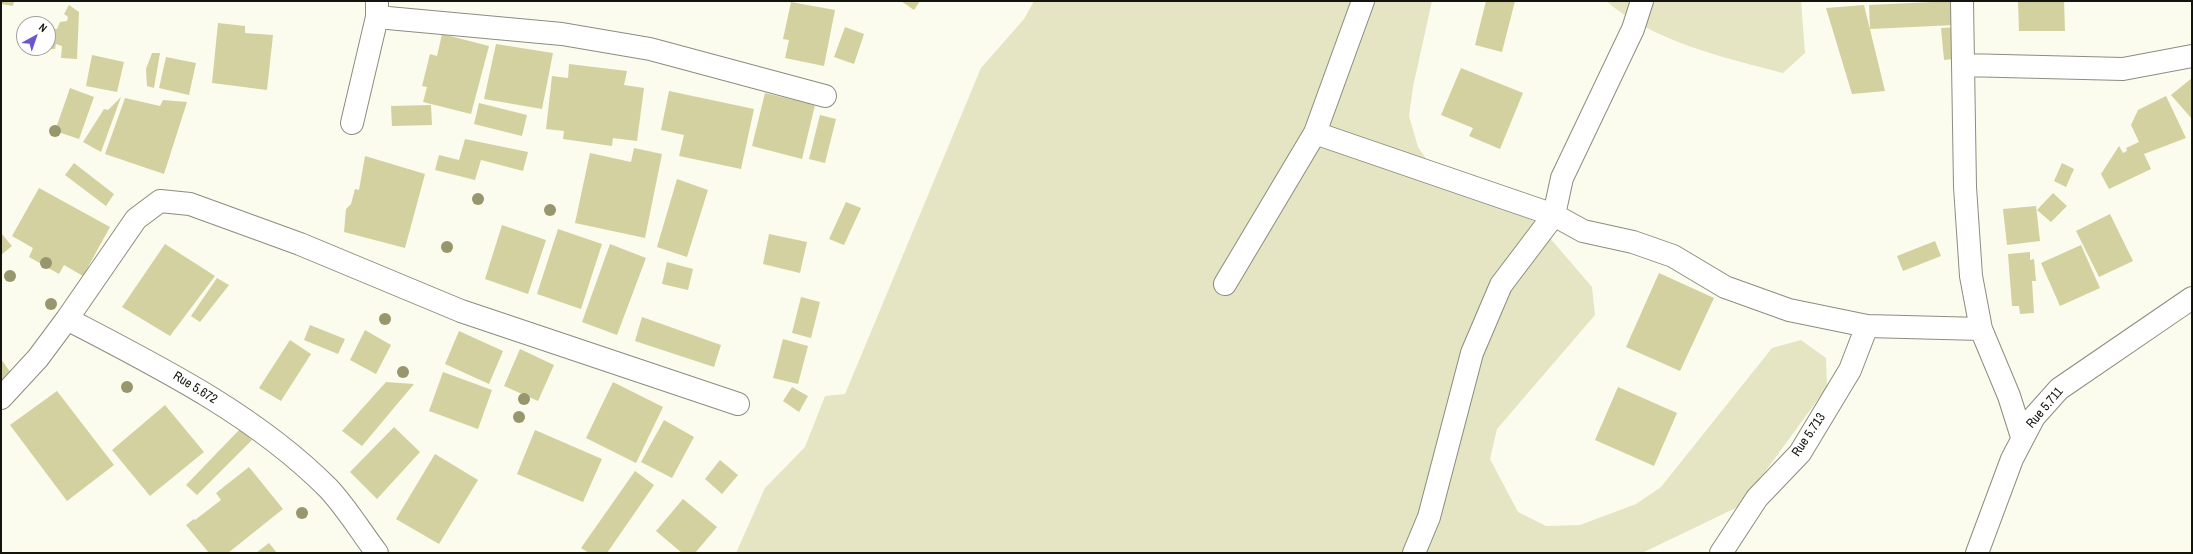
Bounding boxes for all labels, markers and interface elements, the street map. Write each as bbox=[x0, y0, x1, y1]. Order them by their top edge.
north arrow bbox=[16, 16, 56, 56]
text: N bbox=[36, 20, 50, 35]
street label: Rue 5.672 bbox=[170, 368, 220, 408]
street label: Rue 5.711 bbox=[2023, 384, 2067, 432]
street label: Rue 5.713 bbox=[1789, 410, 1829, 460]

